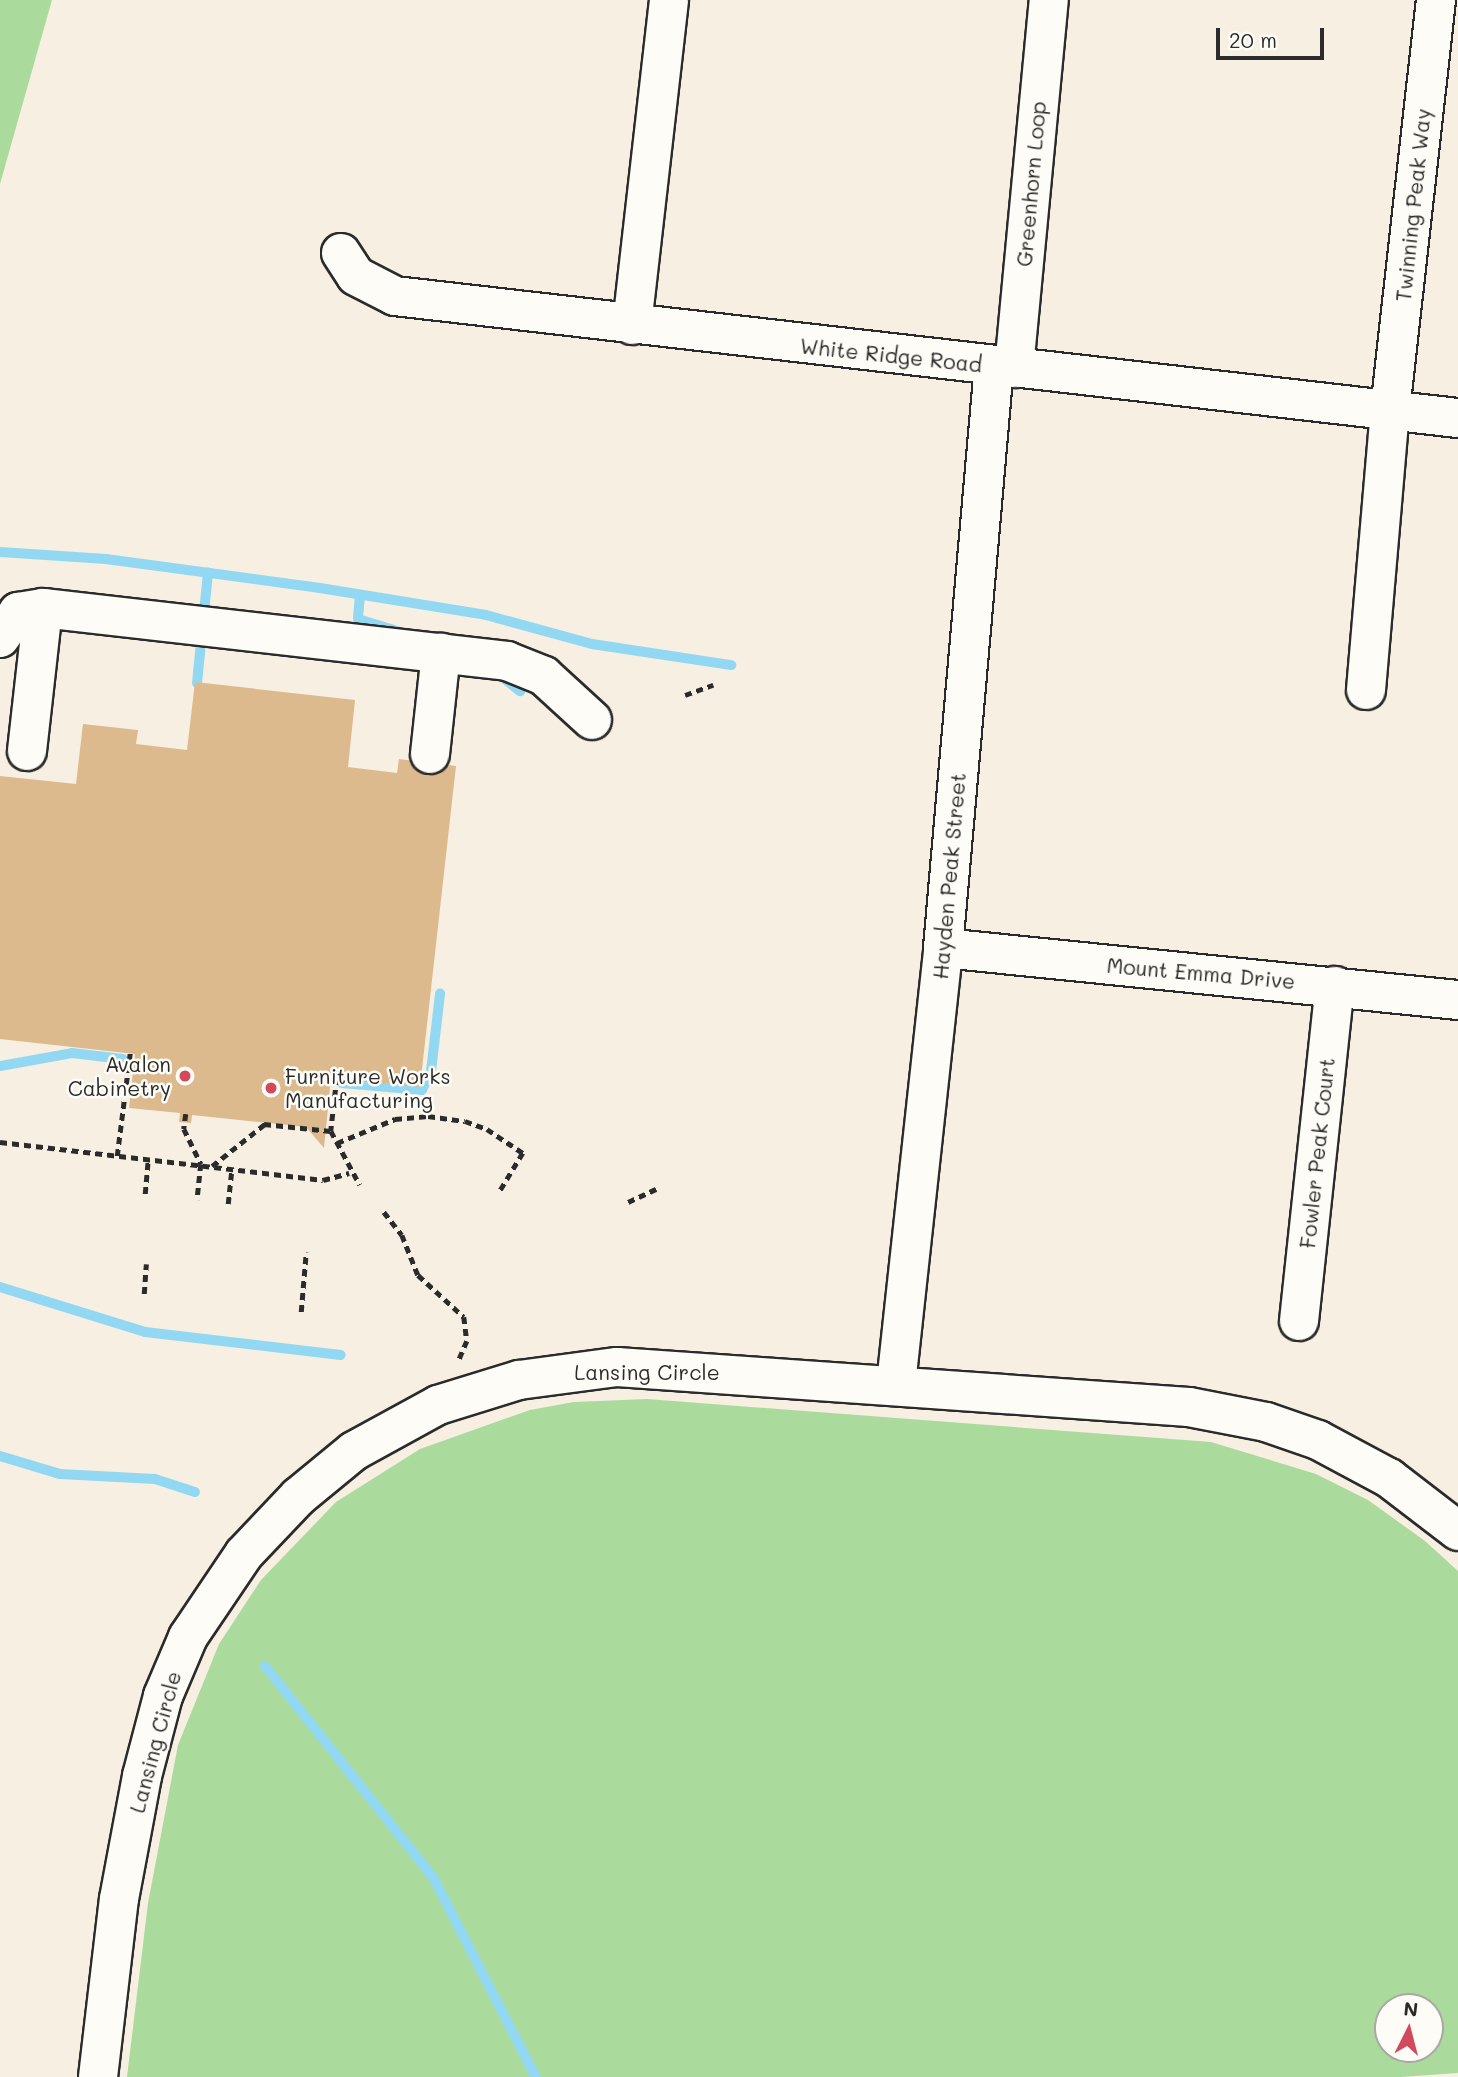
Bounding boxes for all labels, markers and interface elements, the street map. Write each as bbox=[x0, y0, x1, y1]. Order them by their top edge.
scale bar bbox=[1220, 14, 1328, 58]
text: 20 m bbox=[1229, 26, 1277, 53]
street label: Greenhorn Loop bbox=[1011, 100, 1051, 268]
street label: Twinning Peak Way bbox=[1390, 107, 1436, 303]
street label: White Ridge Road bbox=[799, 333, 983, 377]
street label: Hayden Peak Street bbox=[927, 772, 971, 980]
street label: Mount Emma Drive bbox=[1106, 952, 1296, 994]
place label: Avalon Cabinetry bbox=[68, 1051, 171, 1101]
street label: Fowler Peak Court bbox=[1294, 1056, 1340, 1250]
place label: Furniture Works Manufacturing bbox=[285, 1063, 451, 1113]
marker: Avalon Cabinetry bbox=[177, 1068, 193, 1084]
marker: Furniture Works Manufacturing bbox=[263, 1080, 279, 1096]
street label: Lansing Circle bbox=[574, 1359, 720, 1385]
street label: Lansing Circle bbox=[124, 1668, 186, 1816]
north arrow bbox=[1374, 1993, 1444, 2063]
text: N bbox=[1403, 1995, 1420, 2022]

